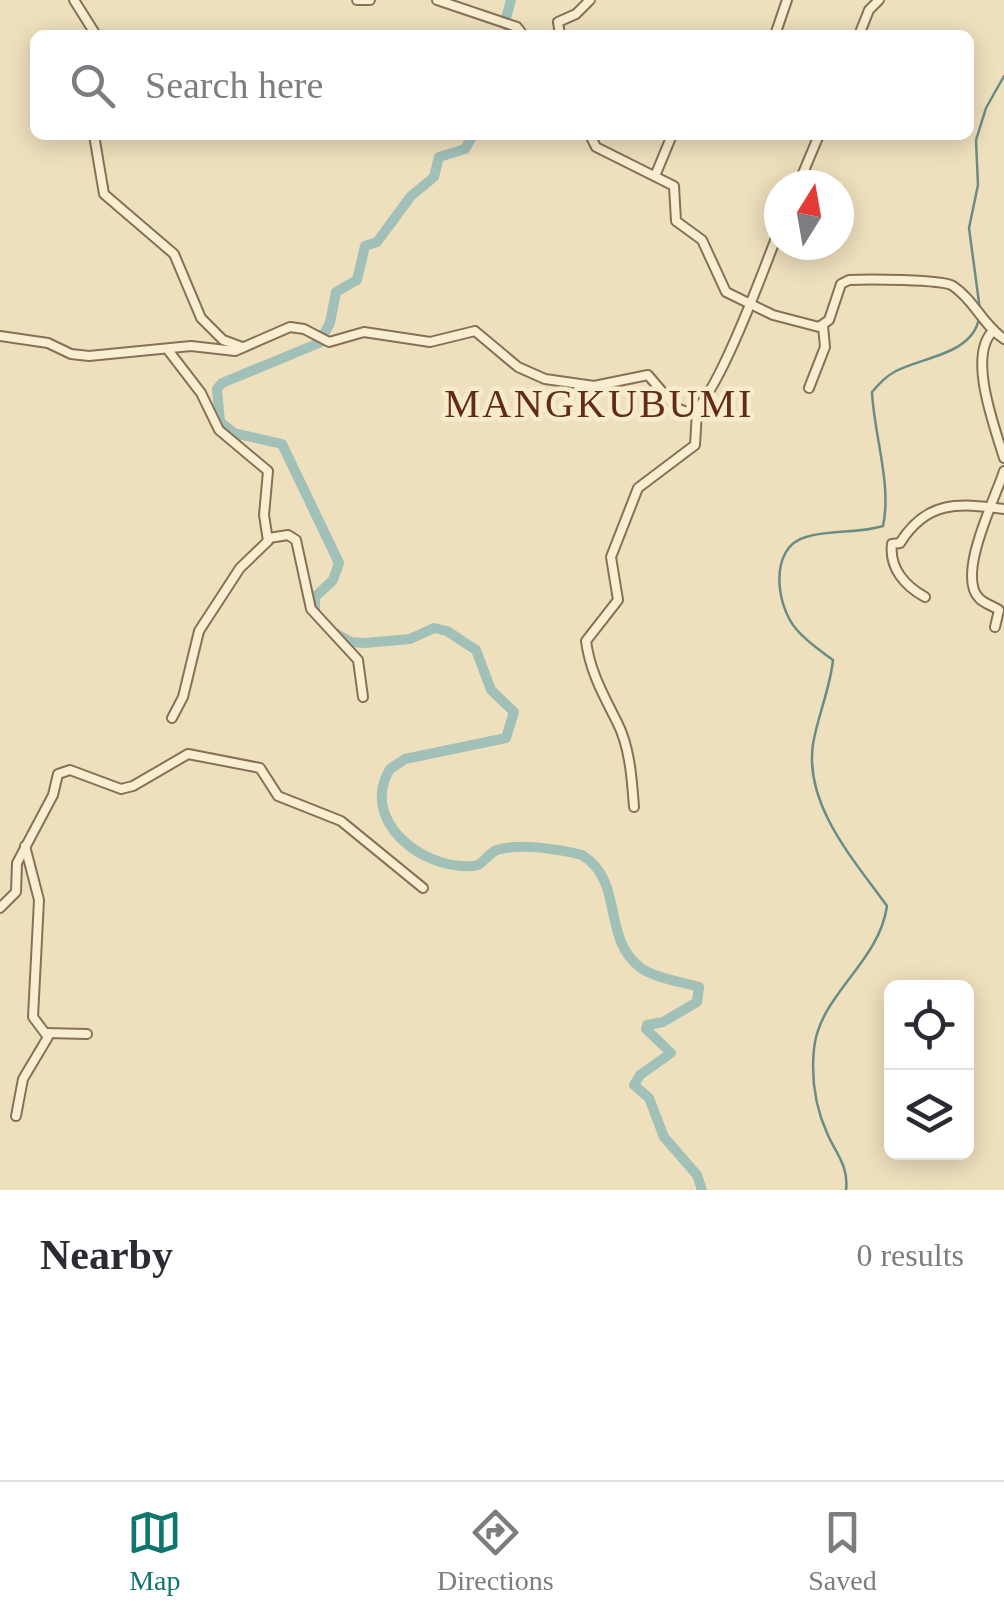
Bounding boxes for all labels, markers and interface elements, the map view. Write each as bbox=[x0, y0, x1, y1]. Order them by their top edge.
search box bbox=[30, 30, 974, 140]
icon: search bbox=[65, 58, 120, 113]
text: Search here bbox=[145, 64, 323, 106]
north arrow bbox=[764, 170, 854, 260]
district label: MANGKUBUMI bbox=[444, 381, 754, 426]
map controls bbox=[884, 980, 974, 1160]
button: locate bbox=[884, 980, 974, 1070]
button: layers bbox=[884, 1070, 974, 1160]
text: Nearby bbox=[40, 1232, 173, 1278]
text: 0 results bbox=[856, 1237, 964, 1273]
tab: Map bbox=[127, 1505, 182, 1597]
tab: Directions bbox=[437, 1505, 554, 1597]
tab: Saved bbox=[808, 1505, 877, 1597]

